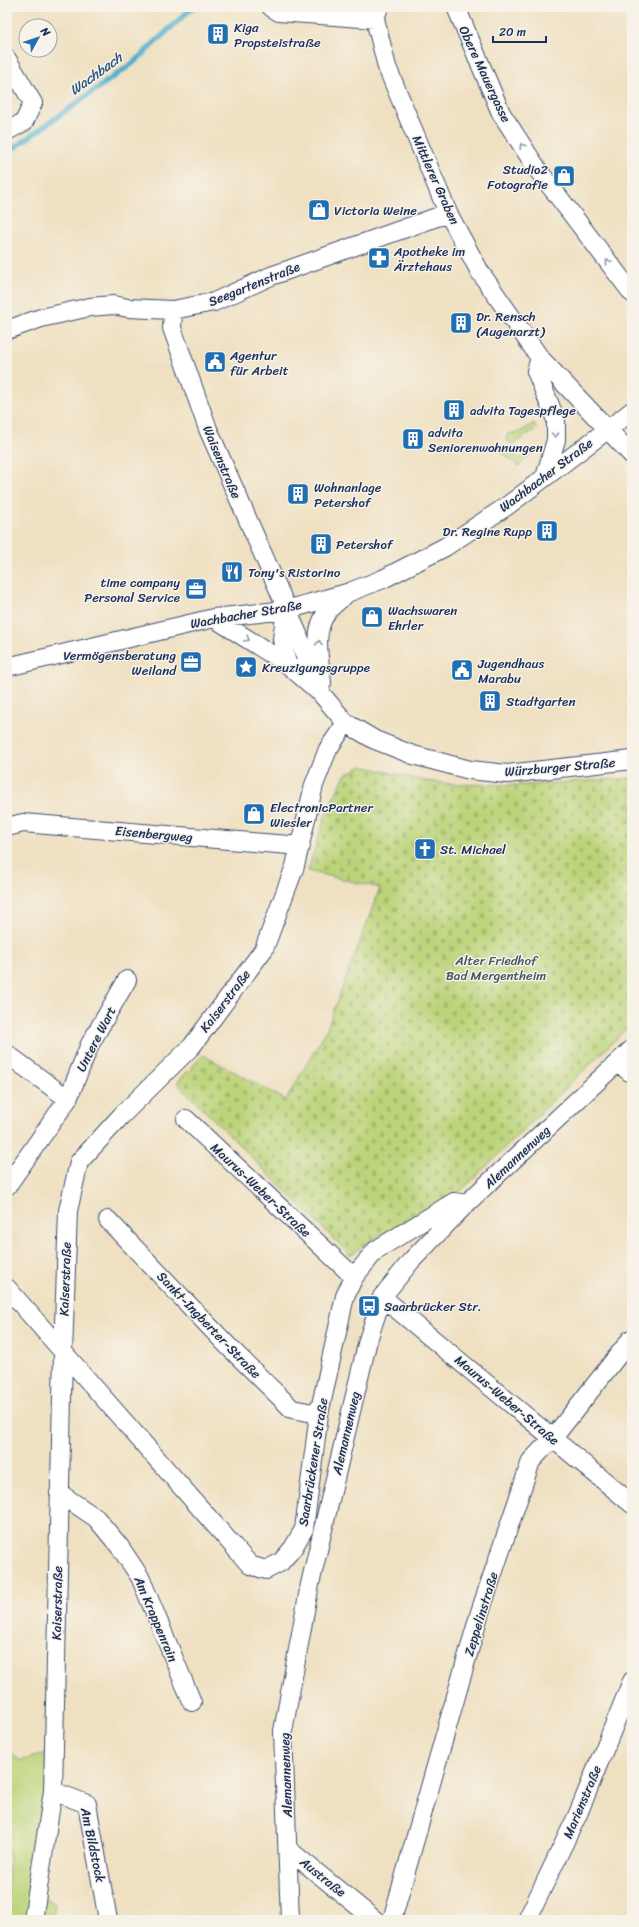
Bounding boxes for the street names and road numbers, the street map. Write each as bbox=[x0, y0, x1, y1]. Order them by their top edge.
street label: Obere Mauergasse bbox=[452, 22, 518, 127]
street label: Mittlerer Graben bbox=[406, 131, 466, 229]
street label: Seegartenstraße bbox=[205, 255, 303, 313]
street label: Waisenstraße bbox=[196, 422, 248, 503]
street label: Wachbacher Straße bbox=[494, 432, 598, 518]
street label: Wachbacher Straße bbox=[188, 593, 304, 635]
street label: Würzburger Straße bbox=[504, 751, 617, 783]
street label: Eisenbergweg bbox=[114, 819, 194, 849]
street label: Kaiserstraße bbox=[194, 964, 257, 1038]
street label: Untere Wart bbox=[70, 1002, 122, 1076]
street label: Alemannenweg bbox=[477, 1119, 556, 1195]
street label: Maurus-Weber-Straße bbox=[205, 1137, 317, 1243]
street label: Kaiserstraße bbox=[52, 1241, 78, 1316]
street label: Sankt-Ingberter-Straße bbox=[151, 1266, 267, 1385]
street label: Maurus-Weber-Straße bbox=[449, 1349, 565, 1451]
street label: Alemannenweg bbox=[325, 1389, 367, 1478]
street label: Saarbrückener Straße bbox=[291, 1396, 335, 1528]
street label: Kaiserstraße bbox=[45, 1565, 69, 1640]
street label: Zeppelinstraße bbox=[457, 1569, 505, 1659]
street label: Am Krappenrain bbox=[127, 1571, 184, 1666]
street label: Alemannenweg bbox=[273, 1732, 299, 1819]
street label: Marienstraße bbox=[556, 1761, 608, 1842]
street label: Am Bildstock bbox=[74, 1805, 112, 1885]
street label: Austraße bbox=[294, 1850, 351, 1903]

